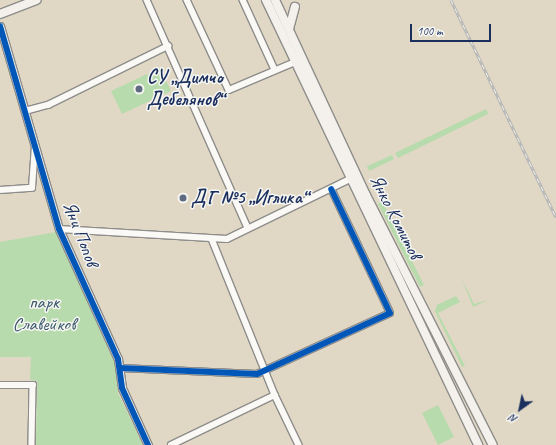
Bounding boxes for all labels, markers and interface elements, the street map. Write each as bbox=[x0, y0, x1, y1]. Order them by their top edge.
scale bar bbox=[412, 16, 493, 42]
text: 100 m bbox=[417, 23, 443, 39]
place label: СУ „Димчо Дебелянов“ bbox=[147, 67, 223, 111]
marker: СУ „Димчо Дебелянов“ bbox=[134, 84, 144, 94]
street label: Янко Комитов bbox=[363, 170, 427, 264]
place label: ДГ №5 „Иглика“ bbox=[191, 187, 307, 209]
marker: ДГ №5 „Иглика“ bbox=[178, 193, 188, 203]
street label: Яни Попов bbox=[57, 199, 103, 269]
park label: парк Славейков bbox=[13, 292, 75, 336]
north arrow bbox=[500, 389, 540, 429]
text: N bbox=[507, 411, 520, 427]

